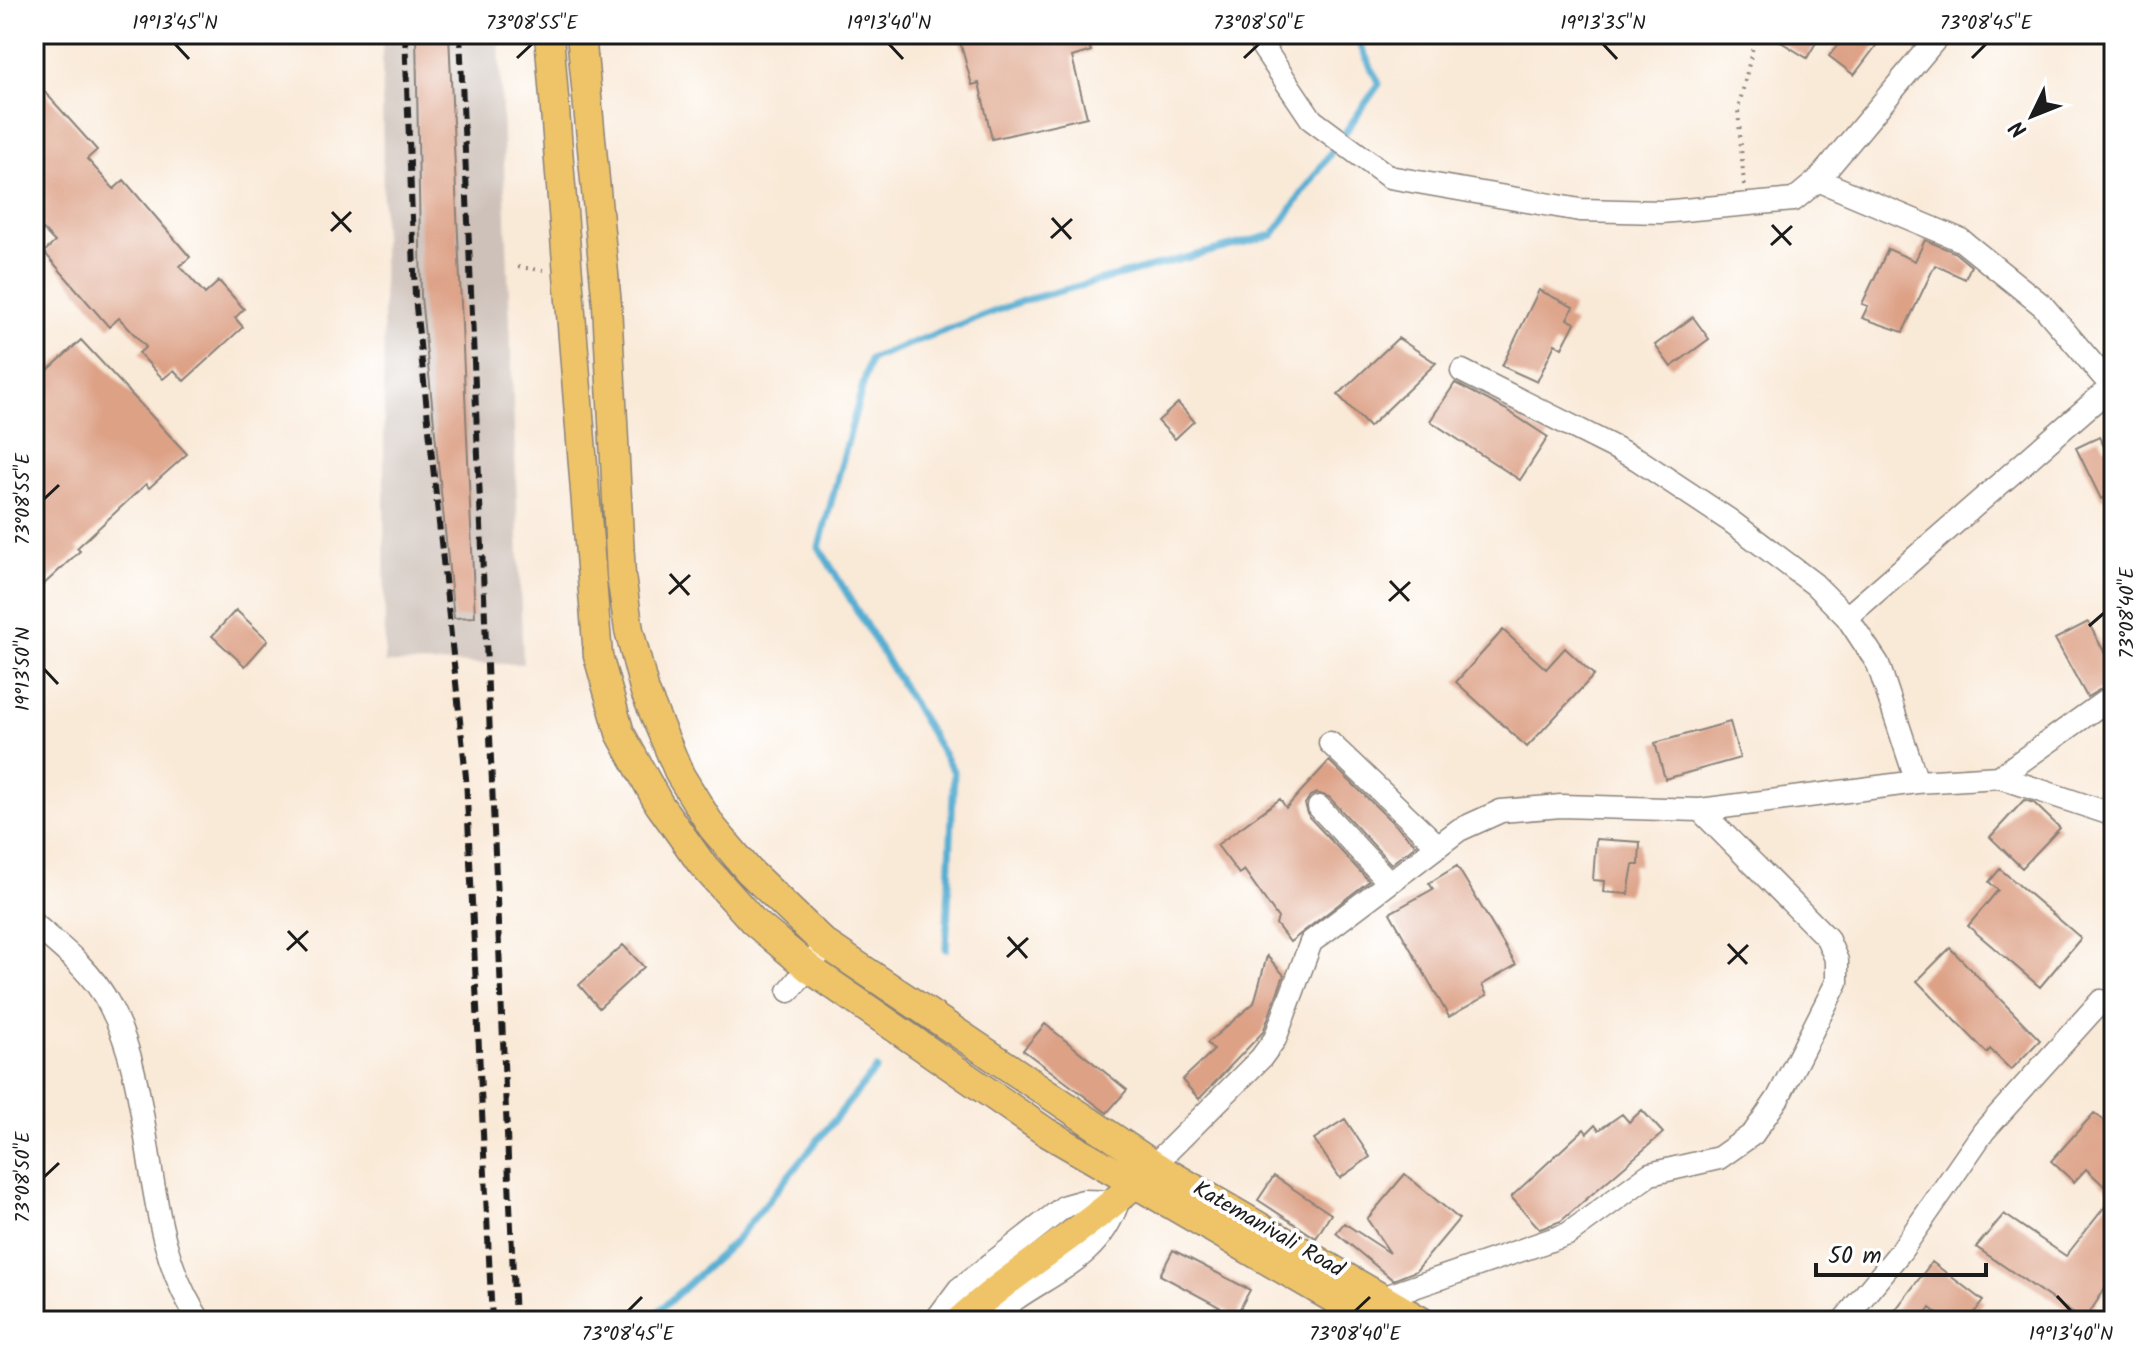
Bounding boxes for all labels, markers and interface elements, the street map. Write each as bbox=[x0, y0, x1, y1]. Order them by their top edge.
text: 19°13'45"N bbox=[132, 8, 218, 40]
text: 73°08'55"E bbox=[486, 8, 579, 40]
text: 19°13'40"N bbox=[847, 8, 931, 40]
text: 73°08'50"E bbox=[1213, 8, 1306, 40]
text: 19°13'35"N bbox=[1560, 8, 1646, 40]
text: 73°08'45"E bbox=[1940, 8, 2034, 40]
north arrow bbox=[1992, 76, 2072, 156]
text: N bbox=[2002, 111, 2037, 145]
text: 73°08'55"E bbox=[8, 452, 40, 545]
text: 73°08'40"E bbox=[2112, 566, 2144, 659]
text: 19°13'50"N bbox=[8, 627, 40, 711]
text: 73°08'50"E bbox=[8, 1130, 40, 1223]
street label: Katemanivali Road bbox=[1186, 1172, 1351, 1288]
scale bar bbox=[1816, 1227, 1986, 1277]
text: 50 m bbox=[1828, 1237, 1882, 1276]
text: 73°08'45"E bbox=[582, 1319, 676, 1351]
text: 73°08'40"E bbox=[1309, 1319, 1402, 1351]
text: 19°13'40"N bbox=[2029, 1319, 2113, 1351]

